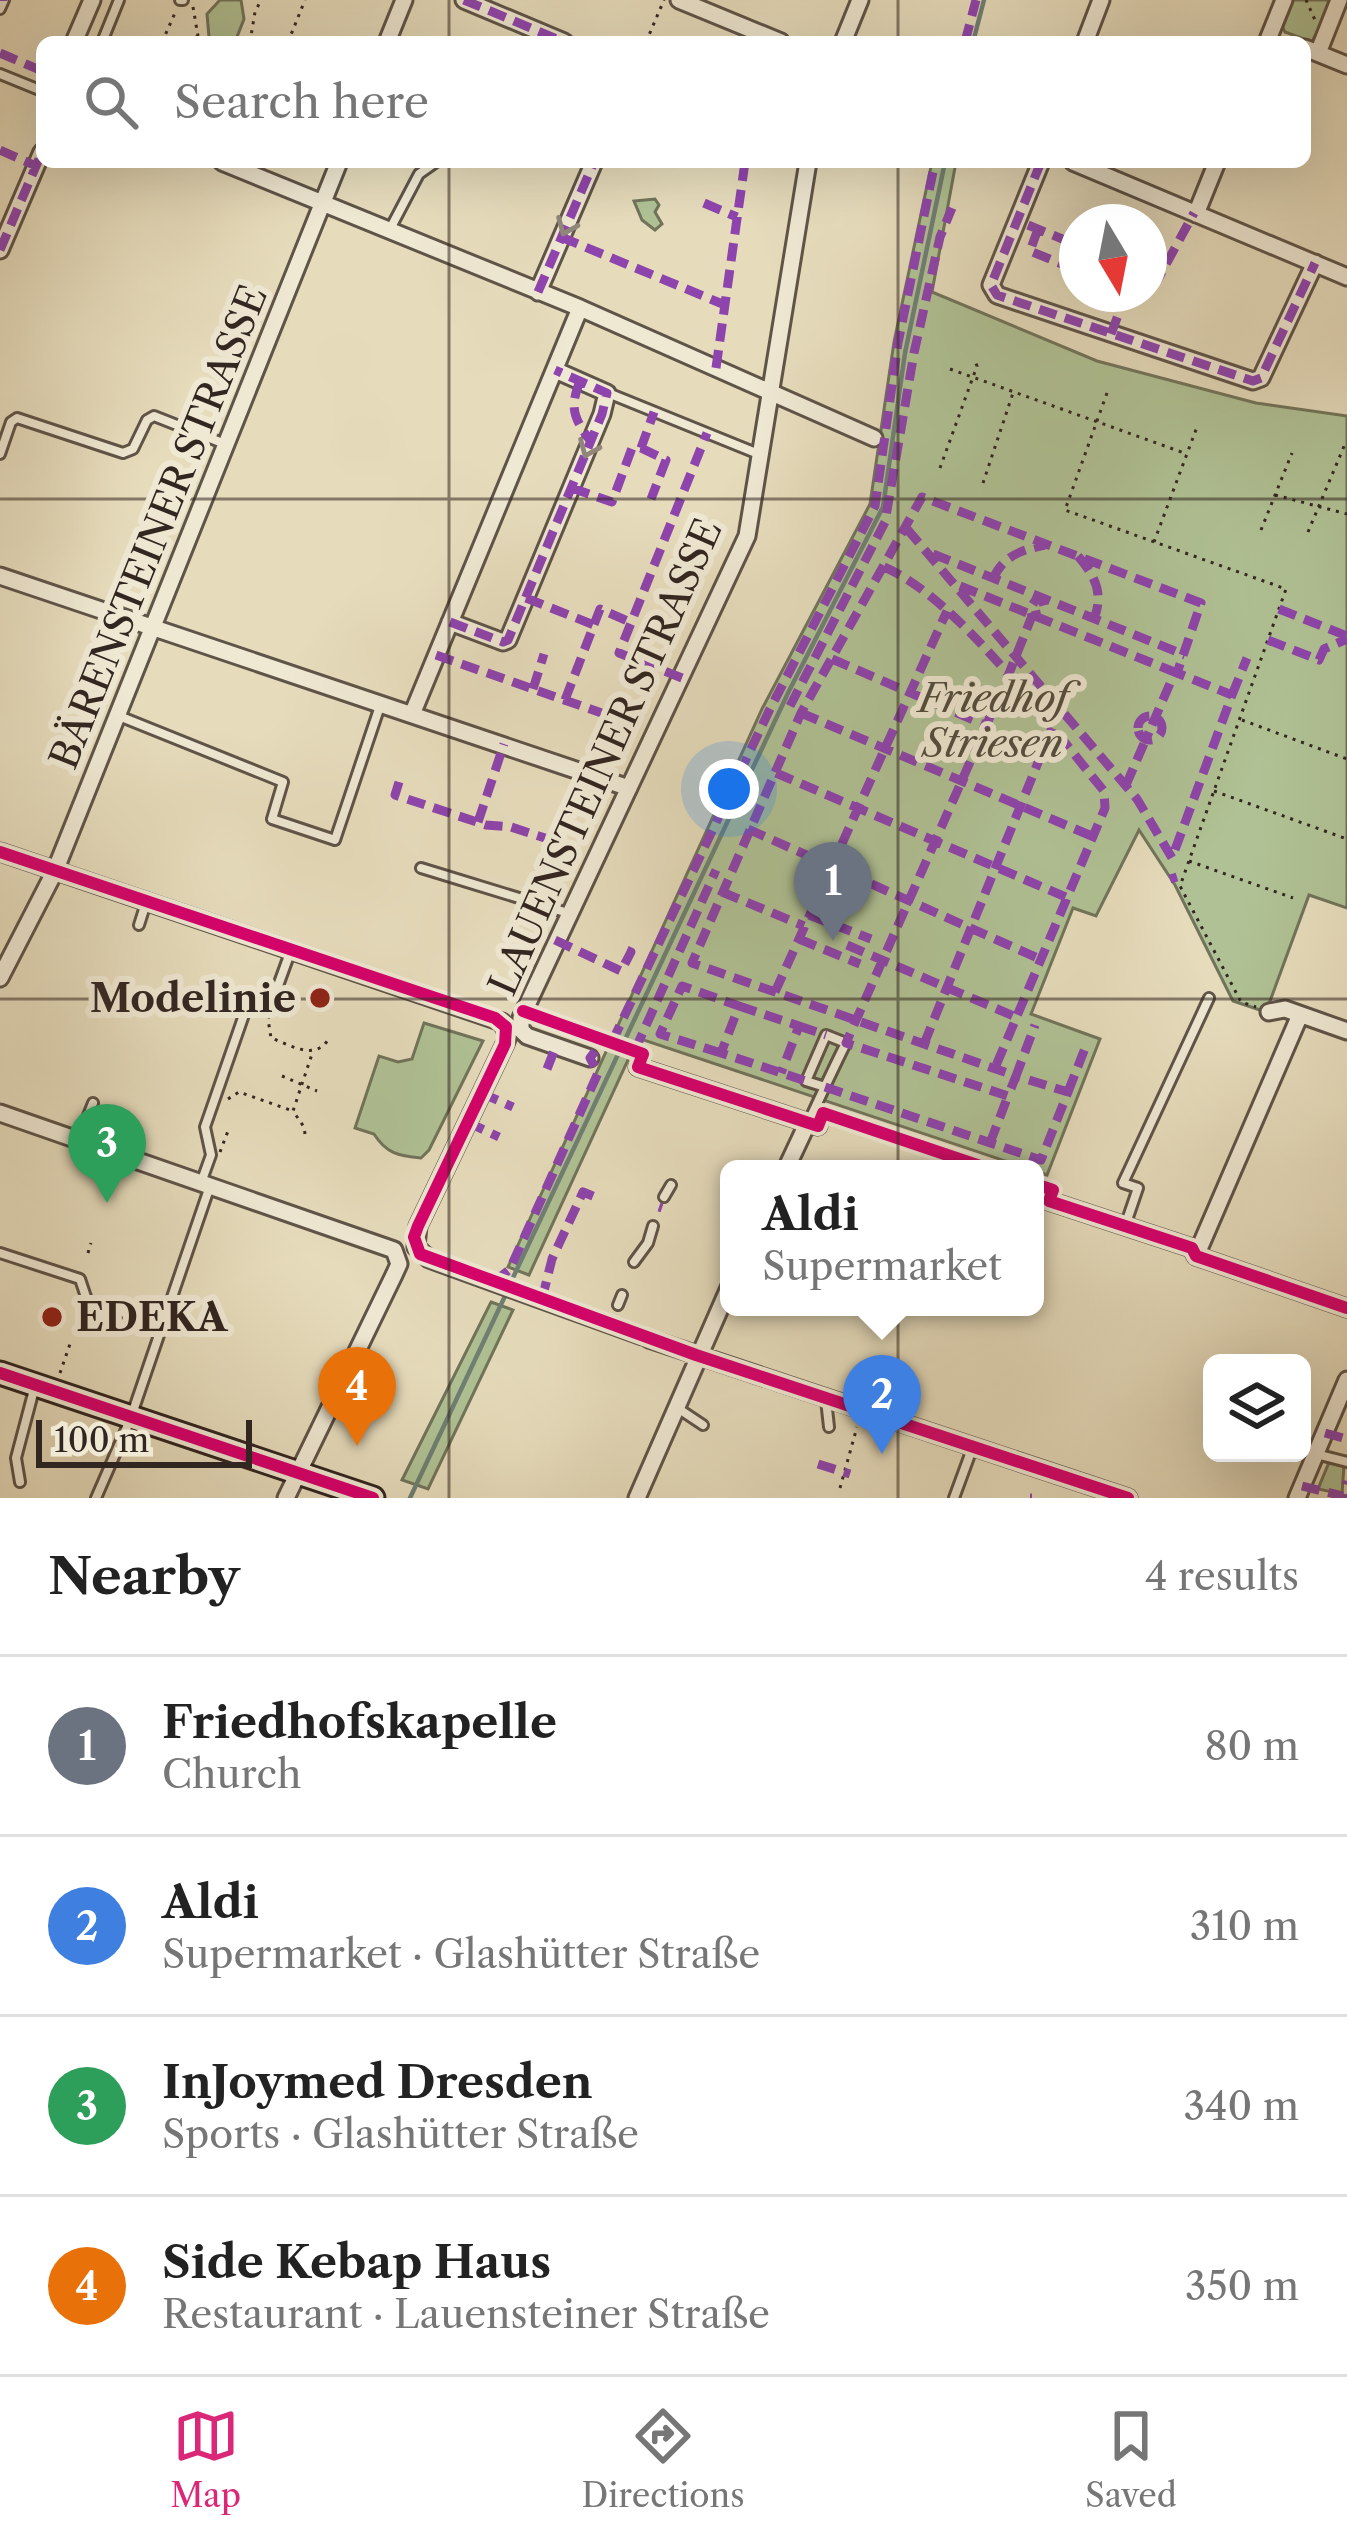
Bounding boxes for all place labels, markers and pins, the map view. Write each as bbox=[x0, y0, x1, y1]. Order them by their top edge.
pin: 1 bbox=[794, 842, 872, 941]
place label: Modelinie bbox=[90, 974, 296, 1022]
marker: Modelinie bbox=[307, 985, 333, 1011]
pin: 3 bbox=[68, 1104, 146, 1203]
place label: EDEKA bbox=[76, 1293, 229, 1341]
marker: EDEKA bbox=[39, 1304, 65, 1330]
pin: 4 bbox=[318, 1347, 396, 1446]
pin: 2 bbox=[843, 1355, 921, 1454]

